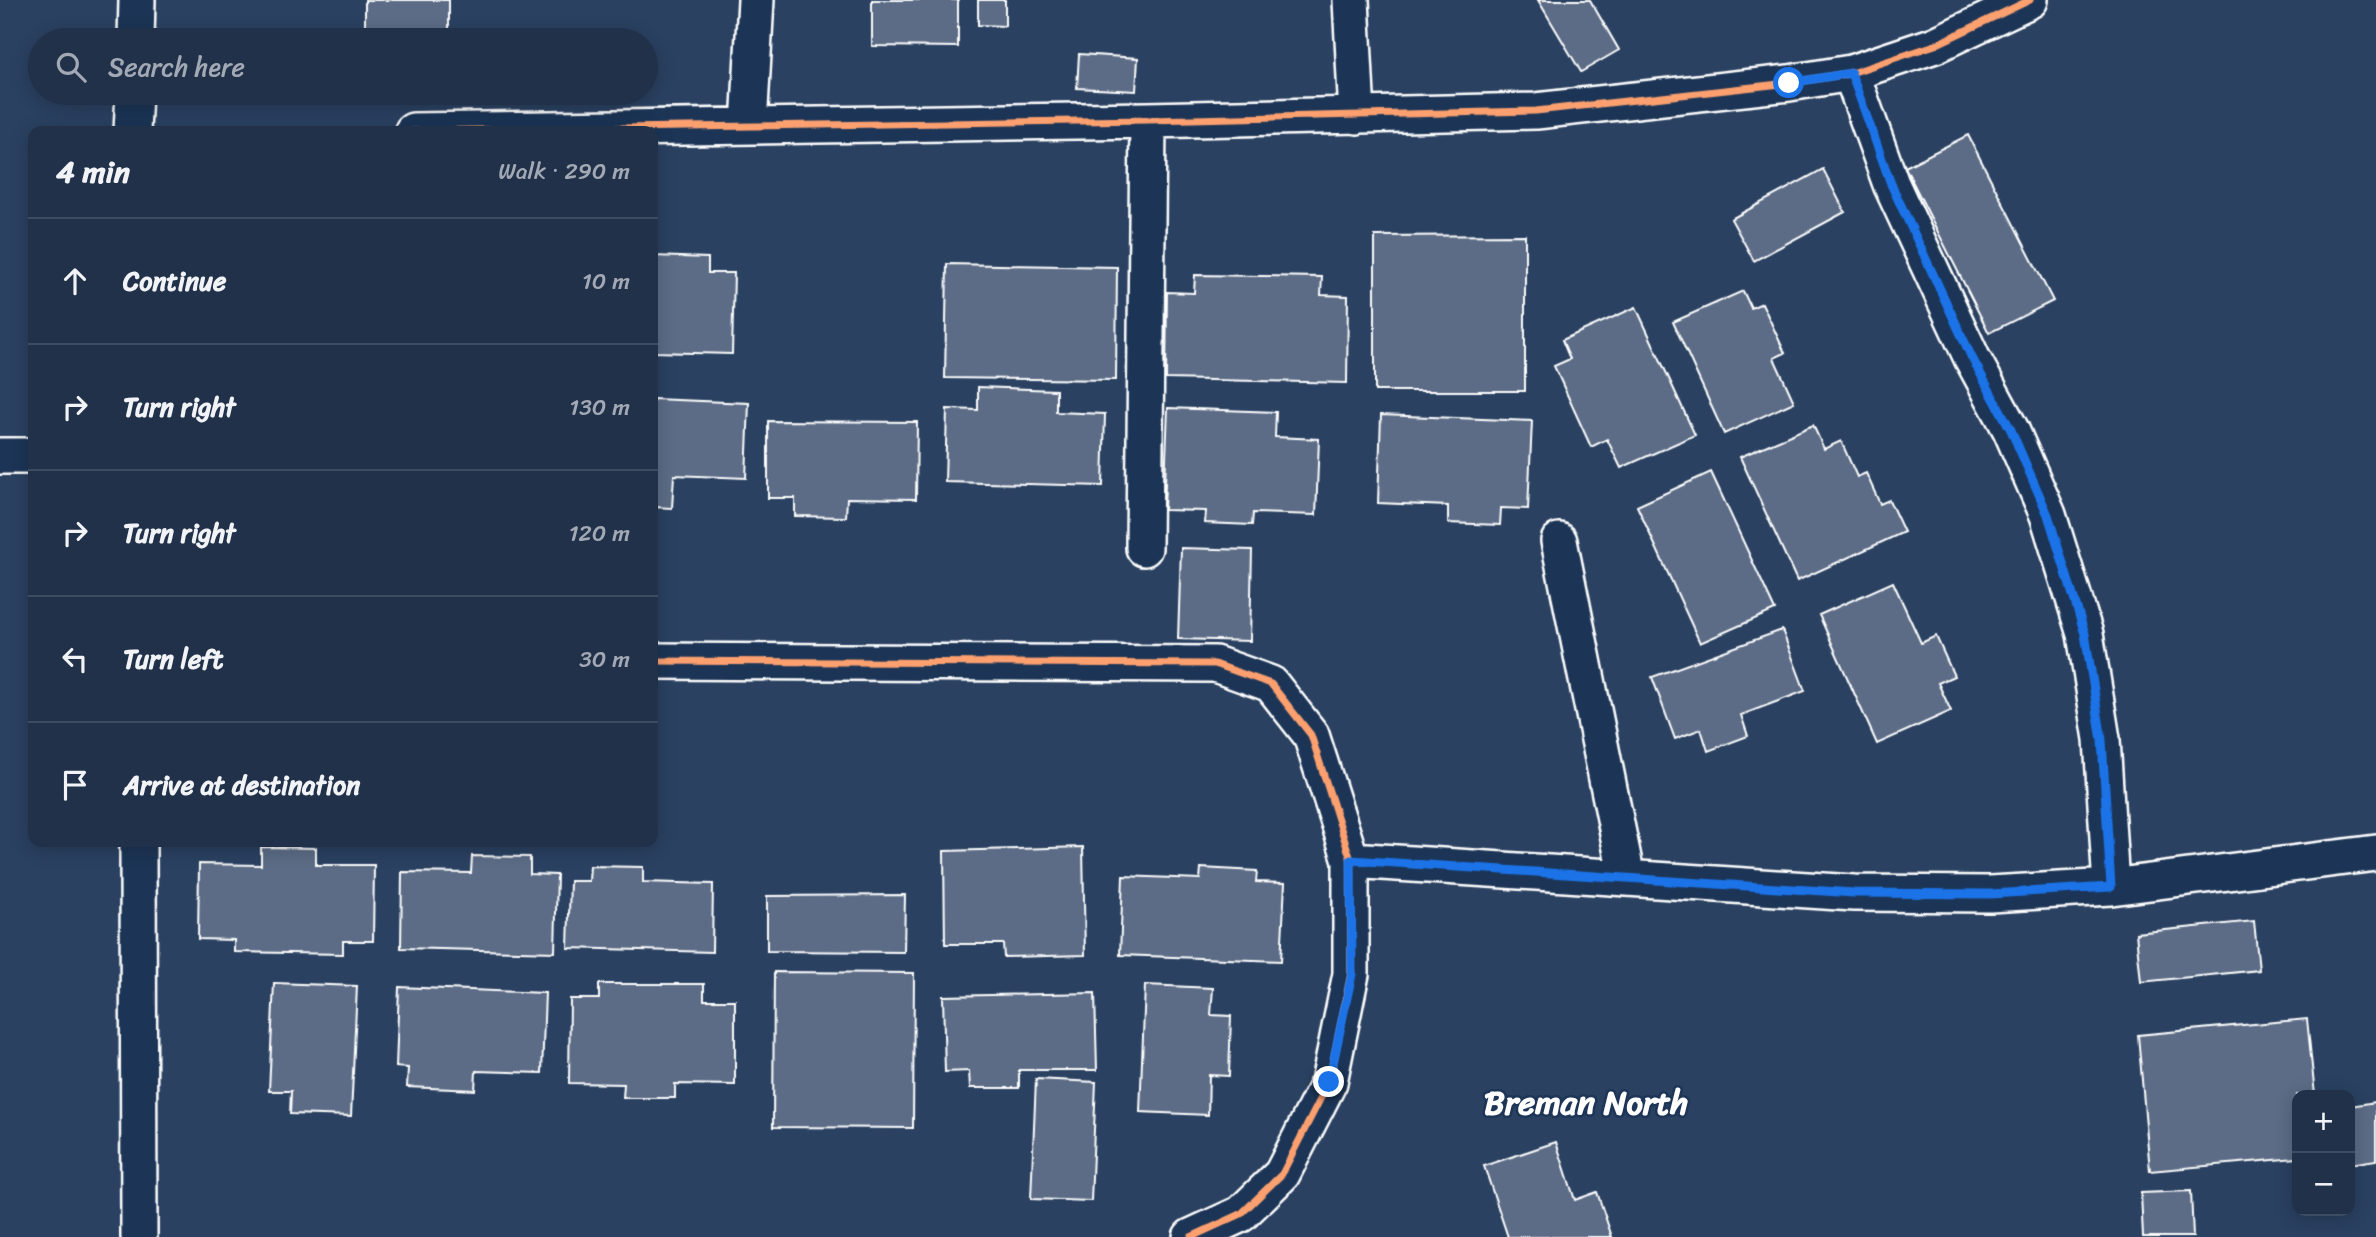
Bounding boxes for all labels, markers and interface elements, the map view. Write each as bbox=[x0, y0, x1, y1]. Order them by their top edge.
search box bbox=[28, 28, 658, 105]
text: Search here bbox=[108, 44, 245, 90]
icon: search bbox=[52, 48, 90, 86]
route start bbox=[1773, 67, 1804, 98]
text: 4 min bbox=[56, 145, 130, 199]
text: Walk · 290 m bbox=[498, 151, 630, 192]
text: Continue bbox=[123, 258, 226, 304]
text: 10 m bbox=[582, 261, 630, 302]
icon: ahead bbox=[56, 262, 94, 300]
text: Turn right bbox=[123, 384, 236, 430]
text: 130 m bbox=[569, 387, 630, 428]
icon: right bbox=[56, 388, 94, 426]
text: Turn right bbox=[123, 510, 236, 556]
text: 120 m bbox=[569, 513, 630, 554]
icon: right bbox=[56, 514, 94, 552]
text: Turn left bbox=[123, 636, 223, 682]
text: 30 m bbox=[579, 639, 630, 680]
icon: left bbox=[56, 640, 94, 678]
text: Arrive at destination bbox=[123, 762, 360, 808]
icon: arrive bbox=[56, 766, 94, 804]
route end bbox=[1313, 1066, 1344, 1097]
district label: Breman North bbox=[1484, 1074, 1688, 1132]
map controls bbox=[2292, 1090, 2355, 1216]
button: + bbox=[2292, 1090, 2355, 1153]
button: − bbox=[2292, 1153, 2355, 1216]

